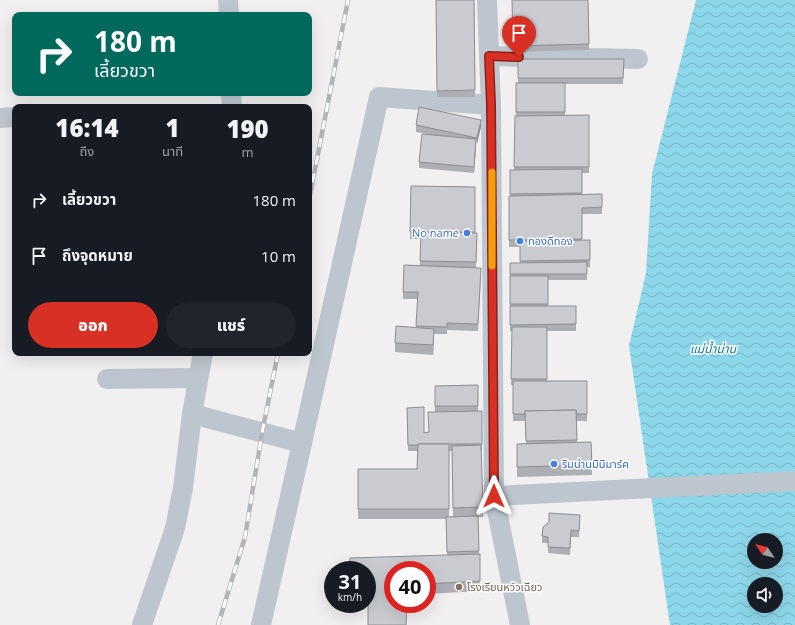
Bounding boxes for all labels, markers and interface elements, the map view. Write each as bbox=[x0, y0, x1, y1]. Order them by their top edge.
pin bbox=[502, 16, 536, 57]
text: 180 m bbox=[94, 22, 177, 60]
icon: arrive bbox=[508, 22, 530, 44]
icon: right bbox=[28, 28, 80, 80]
text: เลี้ยวขวา bbox=[94, 58, 155, 82]
text: 16:14 bbox=[55, 111, 119, 144]
text: 1 bbox=[165, 111, 180, 144]
text: 190 bbox=[226, 112, 269, 145]
text: ถึง bbox=[80, 142, 94, 160]
text: นาที bbox=[162, 142, 183, 160]
text: m bbox=[242, 143, 254, 161]
icon: right bbox=[28, 189, 50, 211]
text: เลี้ยวขวา bbox=[62, 189, 116, 209]
text: 180 m bbox=[252, 190, 296, 210]
place label: No name bbox=[412, 225, 459, 240]
marker: No name bbox=[462, 228, 472, 238]
place label: ทองดีทอง bbox=[528, 233, 573, 248]
marker: ทองดีทอง bbox=[515, 236, 525, 246]
icon: arrive bbox=[28, 245, 50, 267]
text: ถึงจุดหมาย bbox=[62, 245, 133, 265]
text: 10 m bbox=[261, 246, 296, 266]
button: ออก bbox=[28, 302, 158, 348]
button: แชร์ bbox=[166, 302, 296, 348]
water label: แม่น้ำน่าน bbox=[690, 340, 737, 357]
place label: ริมน่านมินิมาร์ค bbox=[562, 456, 629, 471]
marker: ริมน่านมินิมาร์ค bbox=[549, 459, 559, 469]
position arrow bbox=[473, 475, 515, 517]
north arrow bbox=[747, 533, 783, 569]
map controls bbox=[747, 533, 783, 613]
speed limit sign: 40 bbox=[384, 561, 436, 613]
text: 31 bbox=[339, 568, 361, 595]
button: sound bbox=[747, 577, 783, 613]
place label: โรงเรียนหวัวเฉียว bbox=[467, 579, 542, 594]
marker: โรงเรียนหวัวเฉียว bbox=[454, 582, 464, 592]
text: km/h bbox=[338, 590, 362, 604]

